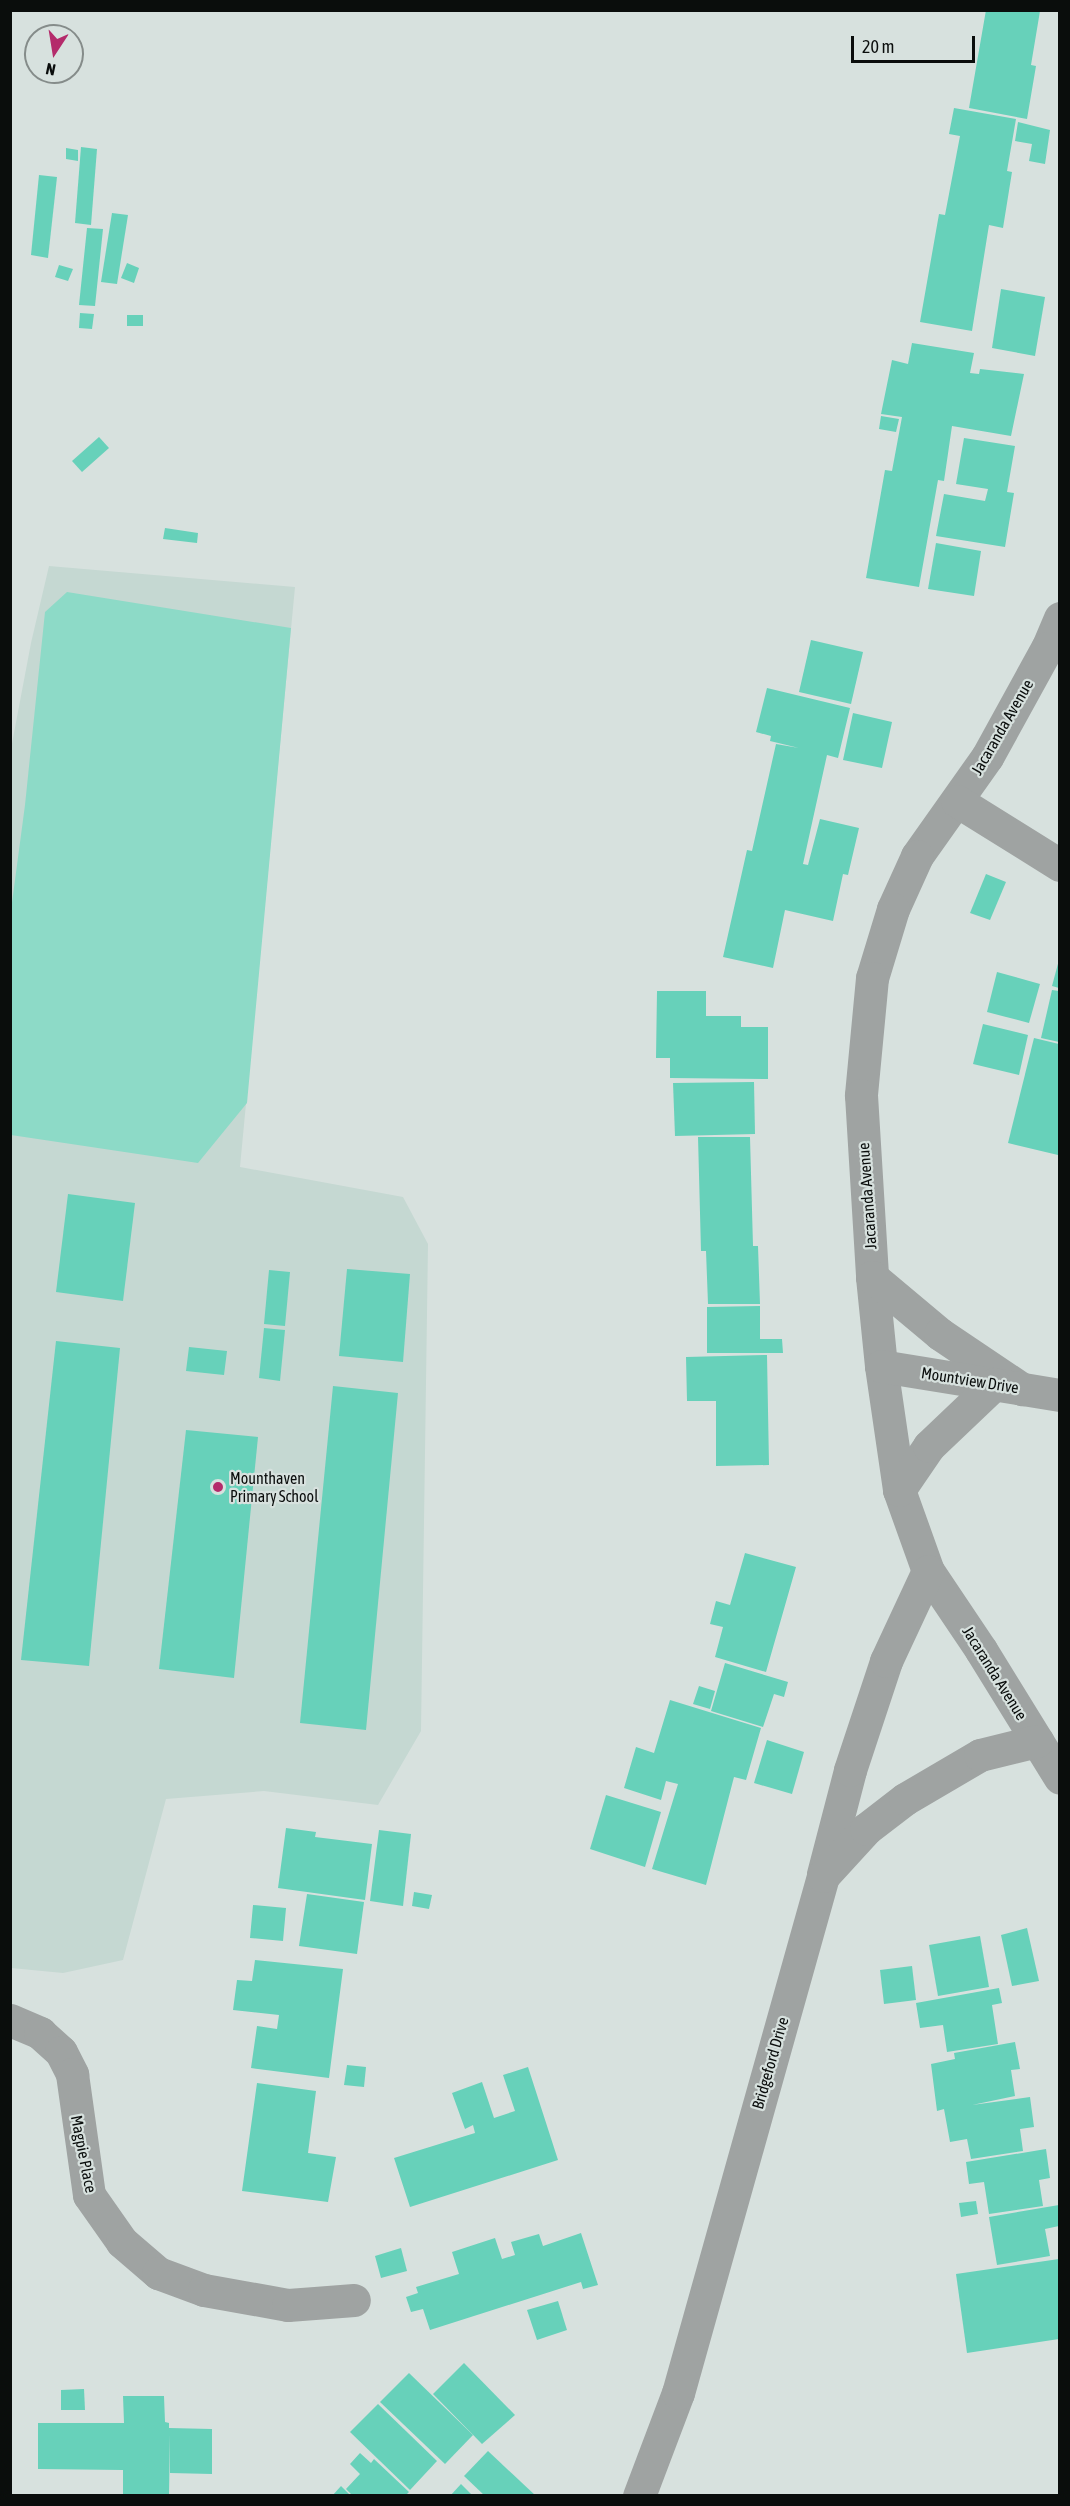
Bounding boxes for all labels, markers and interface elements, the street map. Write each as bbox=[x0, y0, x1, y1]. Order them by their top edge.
north arrow bbox=[24, 24, 84, 84]
scale bar bbox=[854, 24, 978, 62]
text: 20 m bbox=[862, 36, 894, 57]
text: N bbox=[44, 60, 57, 79]
street label: Jacaranda Avenue bbox=[967, 676, 1037, 778]
street label: Jacaranda Avenue bbox=[854, 1142, 880, 1250]
street label: Mountview Drive bbox=[920, 1363, 1020, 1397]
place label: Mounthaven Primary School bbox=[230, 1468, 318, 1506]
marker: Mounthaven Primary School bbox=[211, 1480, 225, 1494]
street label: Jacaranda Avenue bbox=[959, 1623, 1031, 1723]
street label: Bridgeford Drive bbox=[748, 2015, 792, 2111]
street label: Magpie Place bbox=[67, 2114, 101, 2194]

